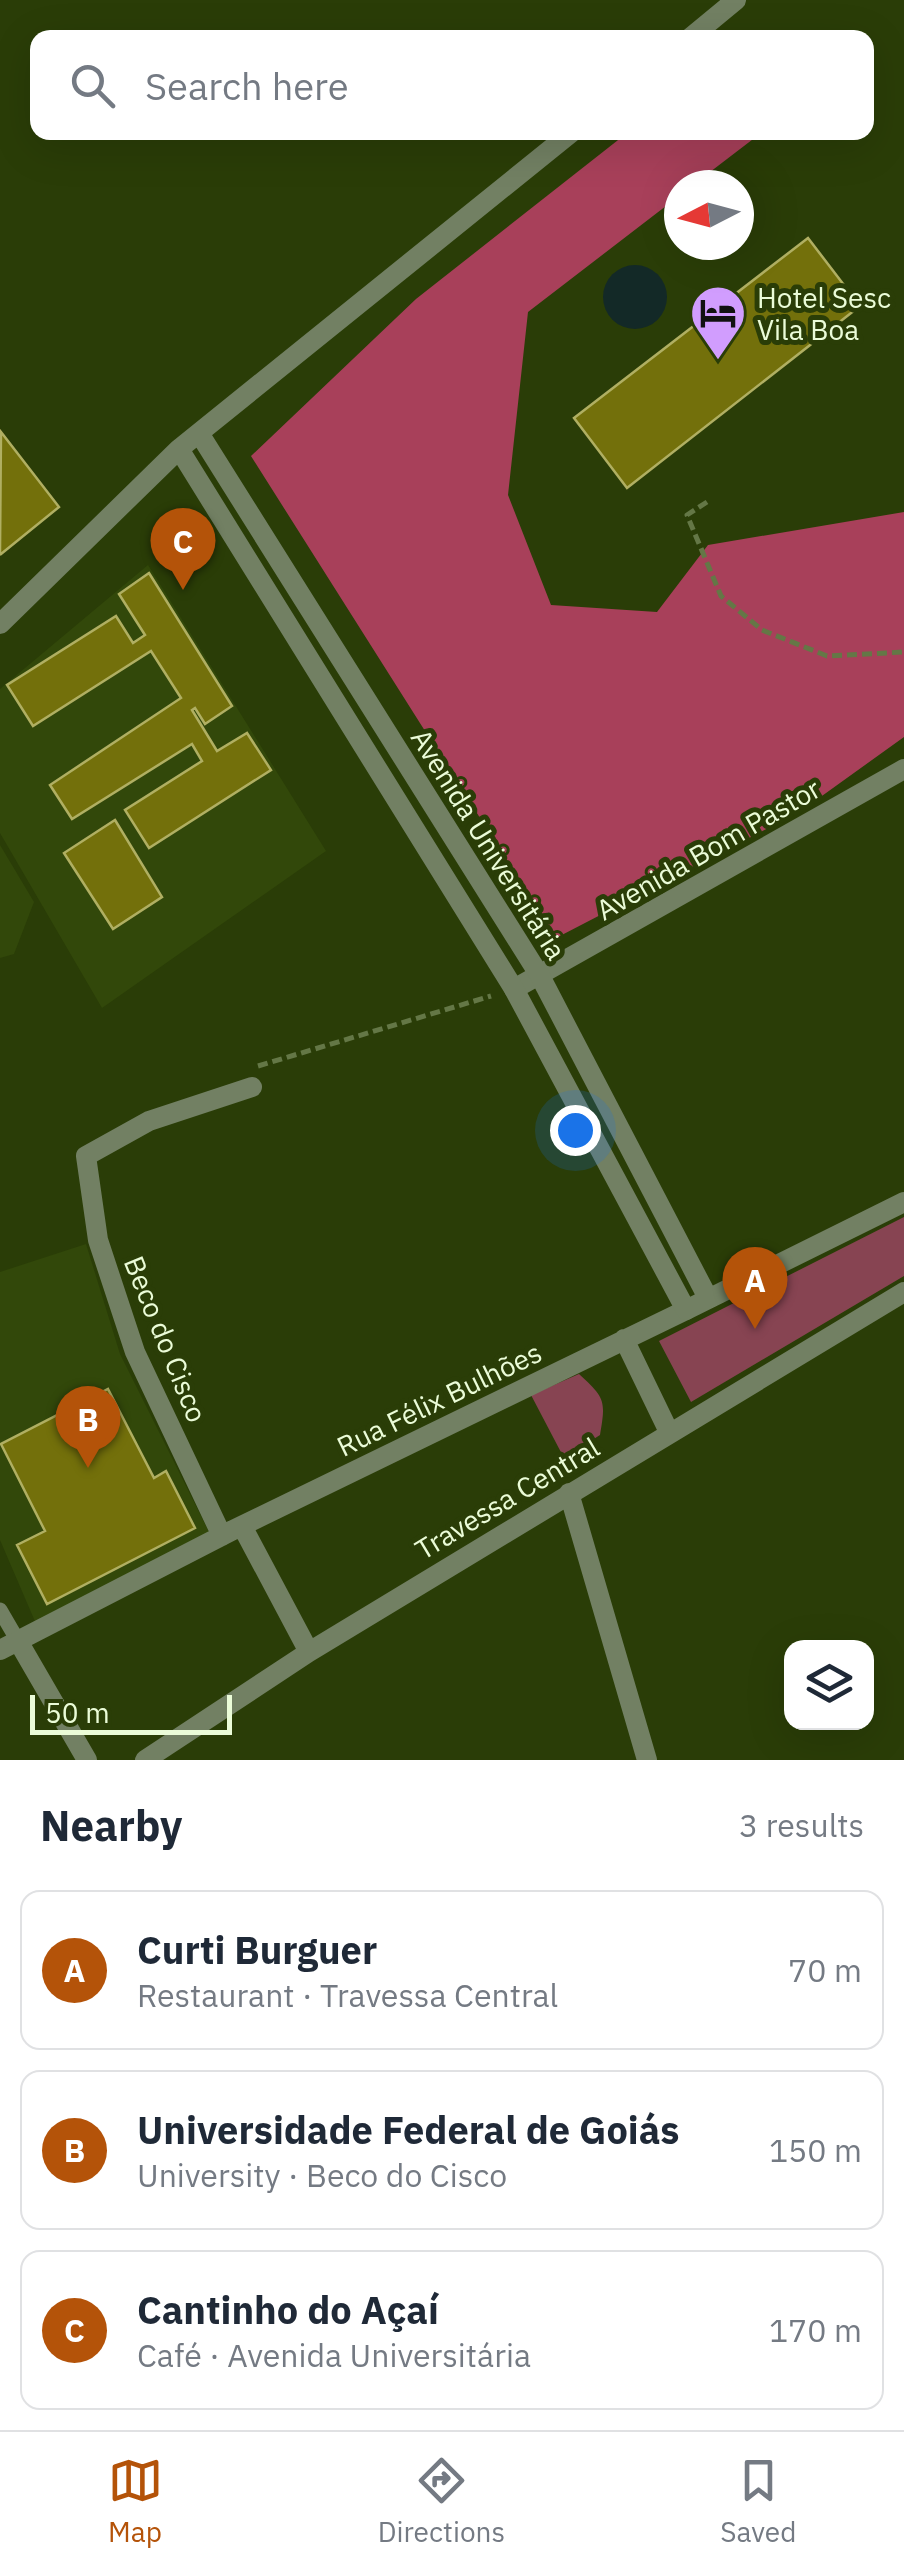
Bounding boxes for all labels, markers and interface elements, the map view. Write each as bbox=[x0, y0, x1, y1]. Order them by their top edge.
search box bbox=[30, 30, 874, 140]
icon: search bbox=[65, 58, 120, 113]
text: Search here bbox=[145, 61, 349, 110]
north arrow bbox=[664, 170, 754, 260]
place label: Hotel Sesc Vila Boa bbox=[757, 279, 891, 348]
hotel icon: Hotel Sesc Vila Boa bbox=[688, 283, 748, 362]
pin: C bbox=[150, 508, 216, 590]
street label: Avenida Universitária bbox=[403, 722, 575, 967]
street label: Avenida Bom Pastor bbox=[589, 770, 827, 928]
your location bbox=[550, 1105, 601, 1156]
pin: A bbox=[722, 1246, 788, 1329]
street label: Beco do Cisco bbox=[116, 1250, 216, 1428]
street label: Rua Félix Bulhões bbox=[330, 1333, 548, 1465]
pin: B bbox=[56, 1386, 120, 1468]
street label: Travessa Central bbox=[408, 1428, 606, 1568]
map controls bbox=[784, 1640, 874, 1730]
button: layers bbox=[784, 1640, 874, 1730]
scale bar bbox=[30, 1690, 232, 1734]
text: 50 m bbox=[45, 1694, 110, 1731]
text: Nearby bbox=[40, 1798, 182, 1853]
text: 3 results bbox=[739, 1804, 864, 1846]
text: Curti Burguer bbox=[137, 1925, 377, 1974]
text: A bbox=[64, 1949, 85, 1991]
text: 70 m bbox=[788, 1949, 862, 1991]
text: Restaurant · Travessa Central bbox=[137, 1974, 558, 2016]
text: Universidade Federal de Goiás bbox=[137, 2105, 680, 2154]
text: B bbox=[64, 2129, 85, 2171]
text: 150 m bbox=[769, 2129, 862, 2171]
text: University · Beco do Cisco bbox=[137, 2154, 507, 2196]
text: Cantinho do Açaí bbox=[137, 2285, 439, 2334]
text: C bbox=[64, 2309, 85, 2351]
text: 170 m bbox=[769, 2309, 862, 2351]
text: Café · Avenida Universitária bbox=[137, 2334, 531, 2376]
tab: Map bbox=[108, 2453, 163, 2550]
tab: Directions bbox=[378, 2453, 505, 2550]
tab: Saved bbox=[720, 2453, 796, 2550]

